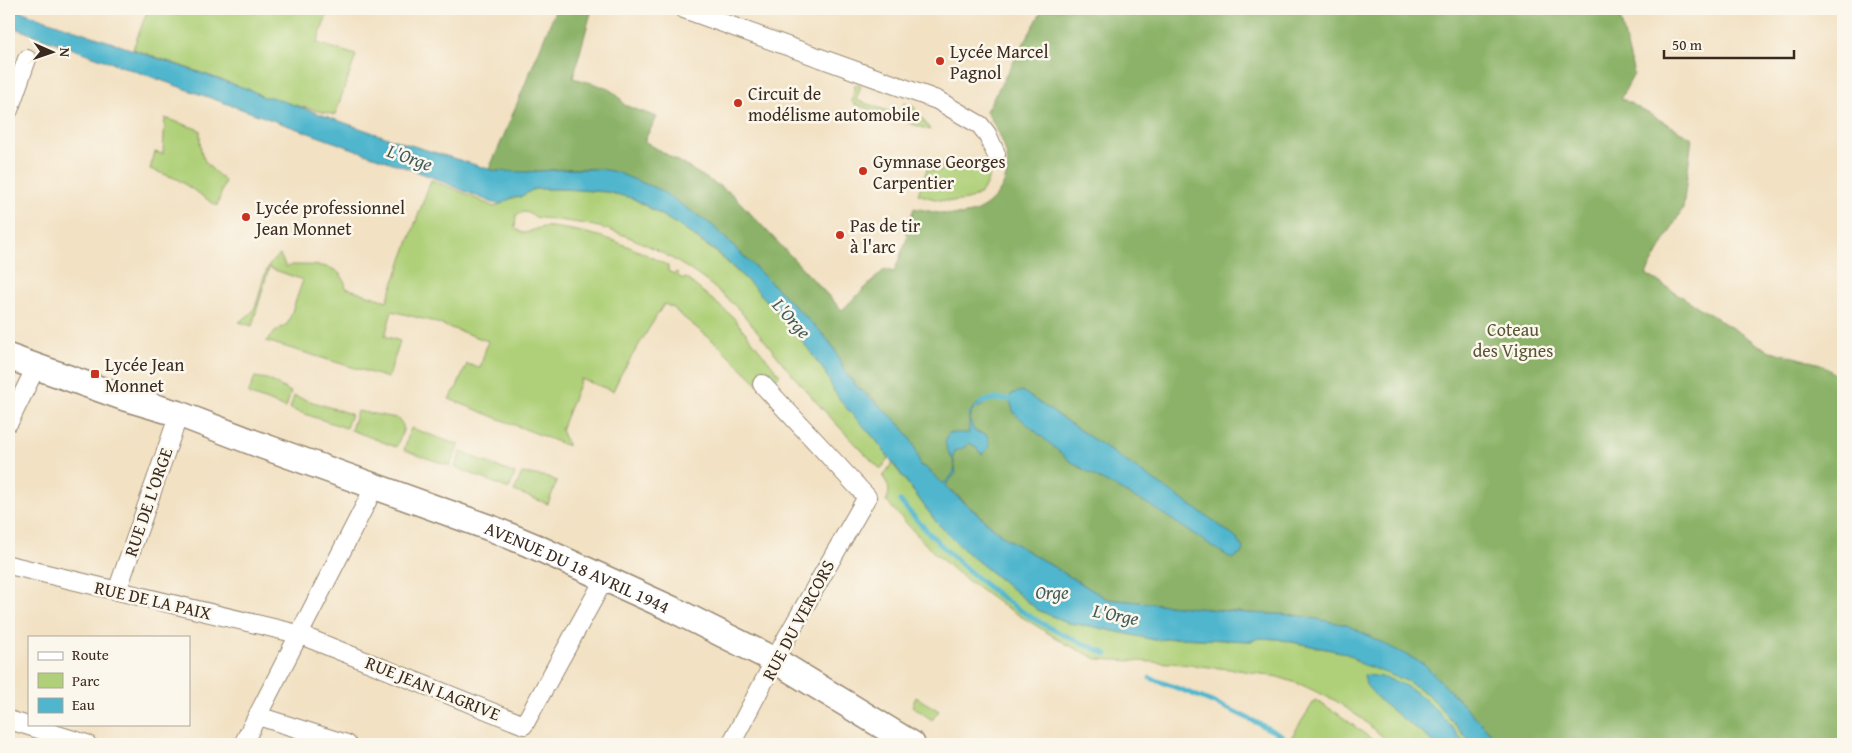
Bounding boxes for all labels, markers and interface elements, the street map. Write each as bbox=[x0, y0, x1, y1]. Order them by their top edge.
north arrow bbox=[28, 28, 78, 78]
scale bar bbox=[1664, 28, 1794, 60]
text: 50 m bbox=[1672, 34, 1703, 55]
place label: Lycée Marcel Pagnol bbox=[950, 38, 1048, 86]
text: N bbox=[55, 47, 75, 58]
marker: Lycée Marcel Pagnol bbox=[934, 55, 946, 67]
place label: Circuit de modélisme automobile bbox=[748, 80, 920, 128]
marker: Circuit de modélisme automobile bbox=[732, 97, 744, 109]
water label: L'Orge bbox=[383, 136, 437, 178]
place label: Gymnase Georges Carpentier bbox=[873, 148, 1006, 196]
marker: Gymnase Georges Carpentier bbox=[857, 165, 869, 177]
place label: Lycée professionnel Jean Monnet bbox=[254, 194, 405, 242]
marker: Lycée professionnel Jean Monnet bbox=[240, 211, 252, 223]
place label: Pas de tir à l'arc bbox=[850, 212, 921, 260]
marker: Pas de tir à l'arc bbox=[834, 229, 846, 241]
water label: L'Orge bbox=[765, 291, 818, 345]
park label: Coteau des Vignes bbox=[1473, 316, 1553, 364]
place label: Lycée Jean Monnet bbox=[105, 351, 184, 399]
marker: Lycée Jean Monnet bbox=[89, 368, 101, 380]
street label: RUE DE L'ORGE bbox=[117, 444, 179, 560]
street label: AVENUE DU 18 AVRIL 1944 bbox=[481, 514, 674, 620]
street label: RUE DU VERCORS bbox=[755, 555, 841, 685]
street label: RUE DE LA PAIX bbox=[92, 573, 214, 627]
water label: Orge bbox=[1035, 578, 1069, 606]
water label: L'Orge bbox=[1090, 596, 1142, 632]
legend bbox=[28, 636, 190, 726]
text: Route bbox=[72, 644, 109, 665]
street label: RUE JEAN LAGRIVE bbox=[361, 649, 505, 727]
text: Parc bbox=[72, 670, 100, 691]
text: Eau bbox=[72, 694, 96, 715]

